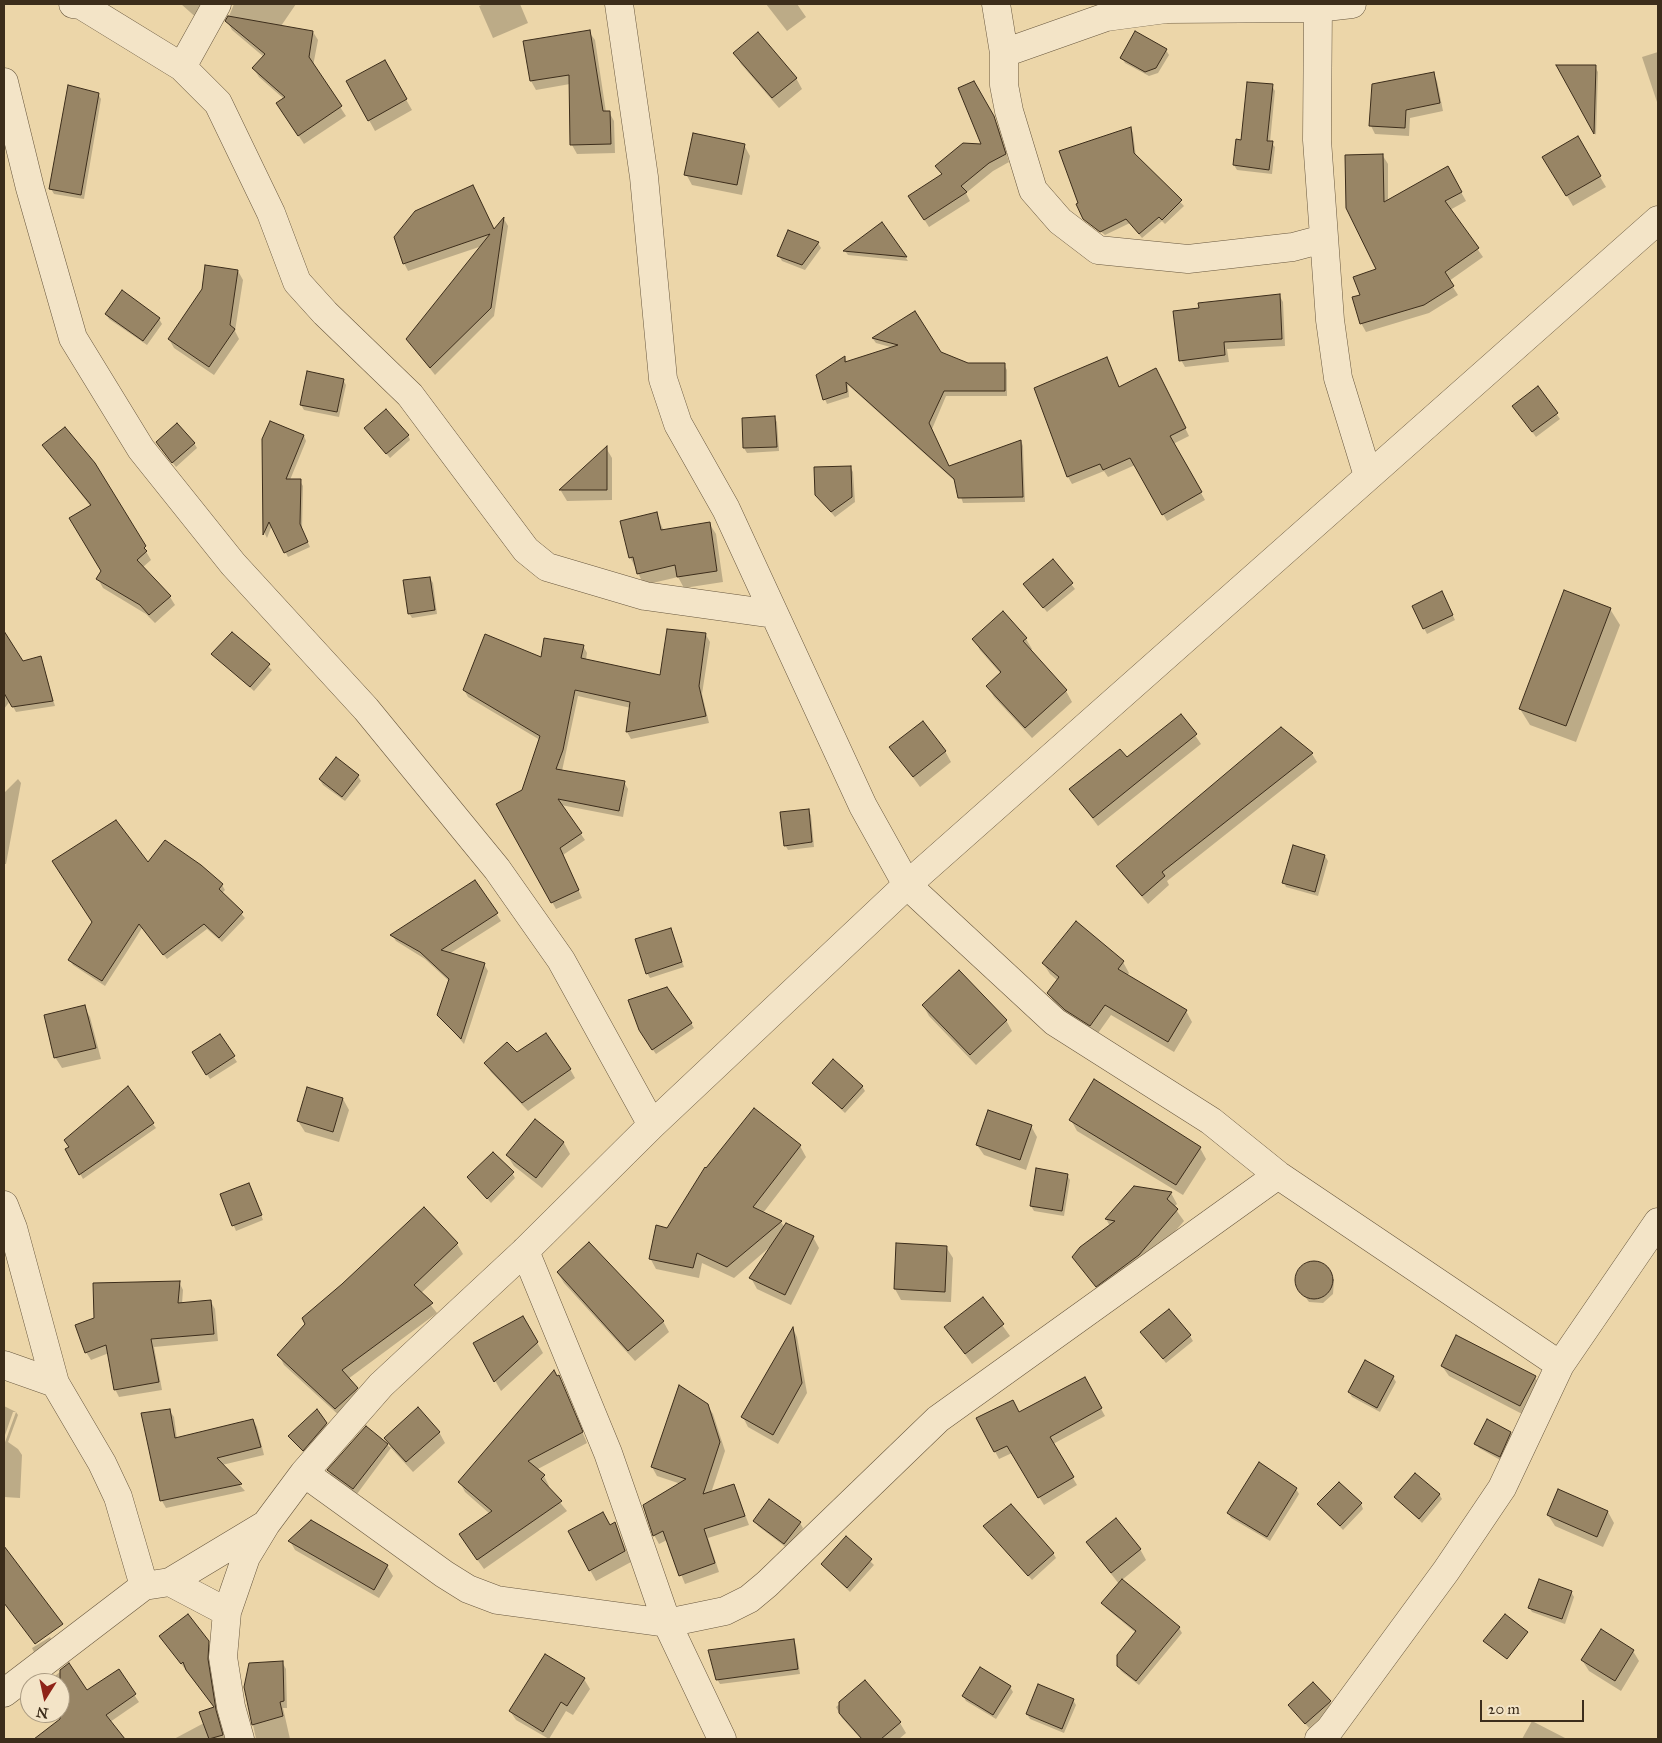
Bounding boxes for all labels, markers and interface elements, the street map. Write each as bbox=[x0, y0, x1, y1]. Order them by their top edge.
north arrow bbox=[20, 1673, 70, 1723]
scale bar bbox=[1482, 1690, 1586, 1722]
text: 20 m bbox=[1488, 1700, 1520, 1718]
text: N bbox=[35, 1703, 50, 1722]

